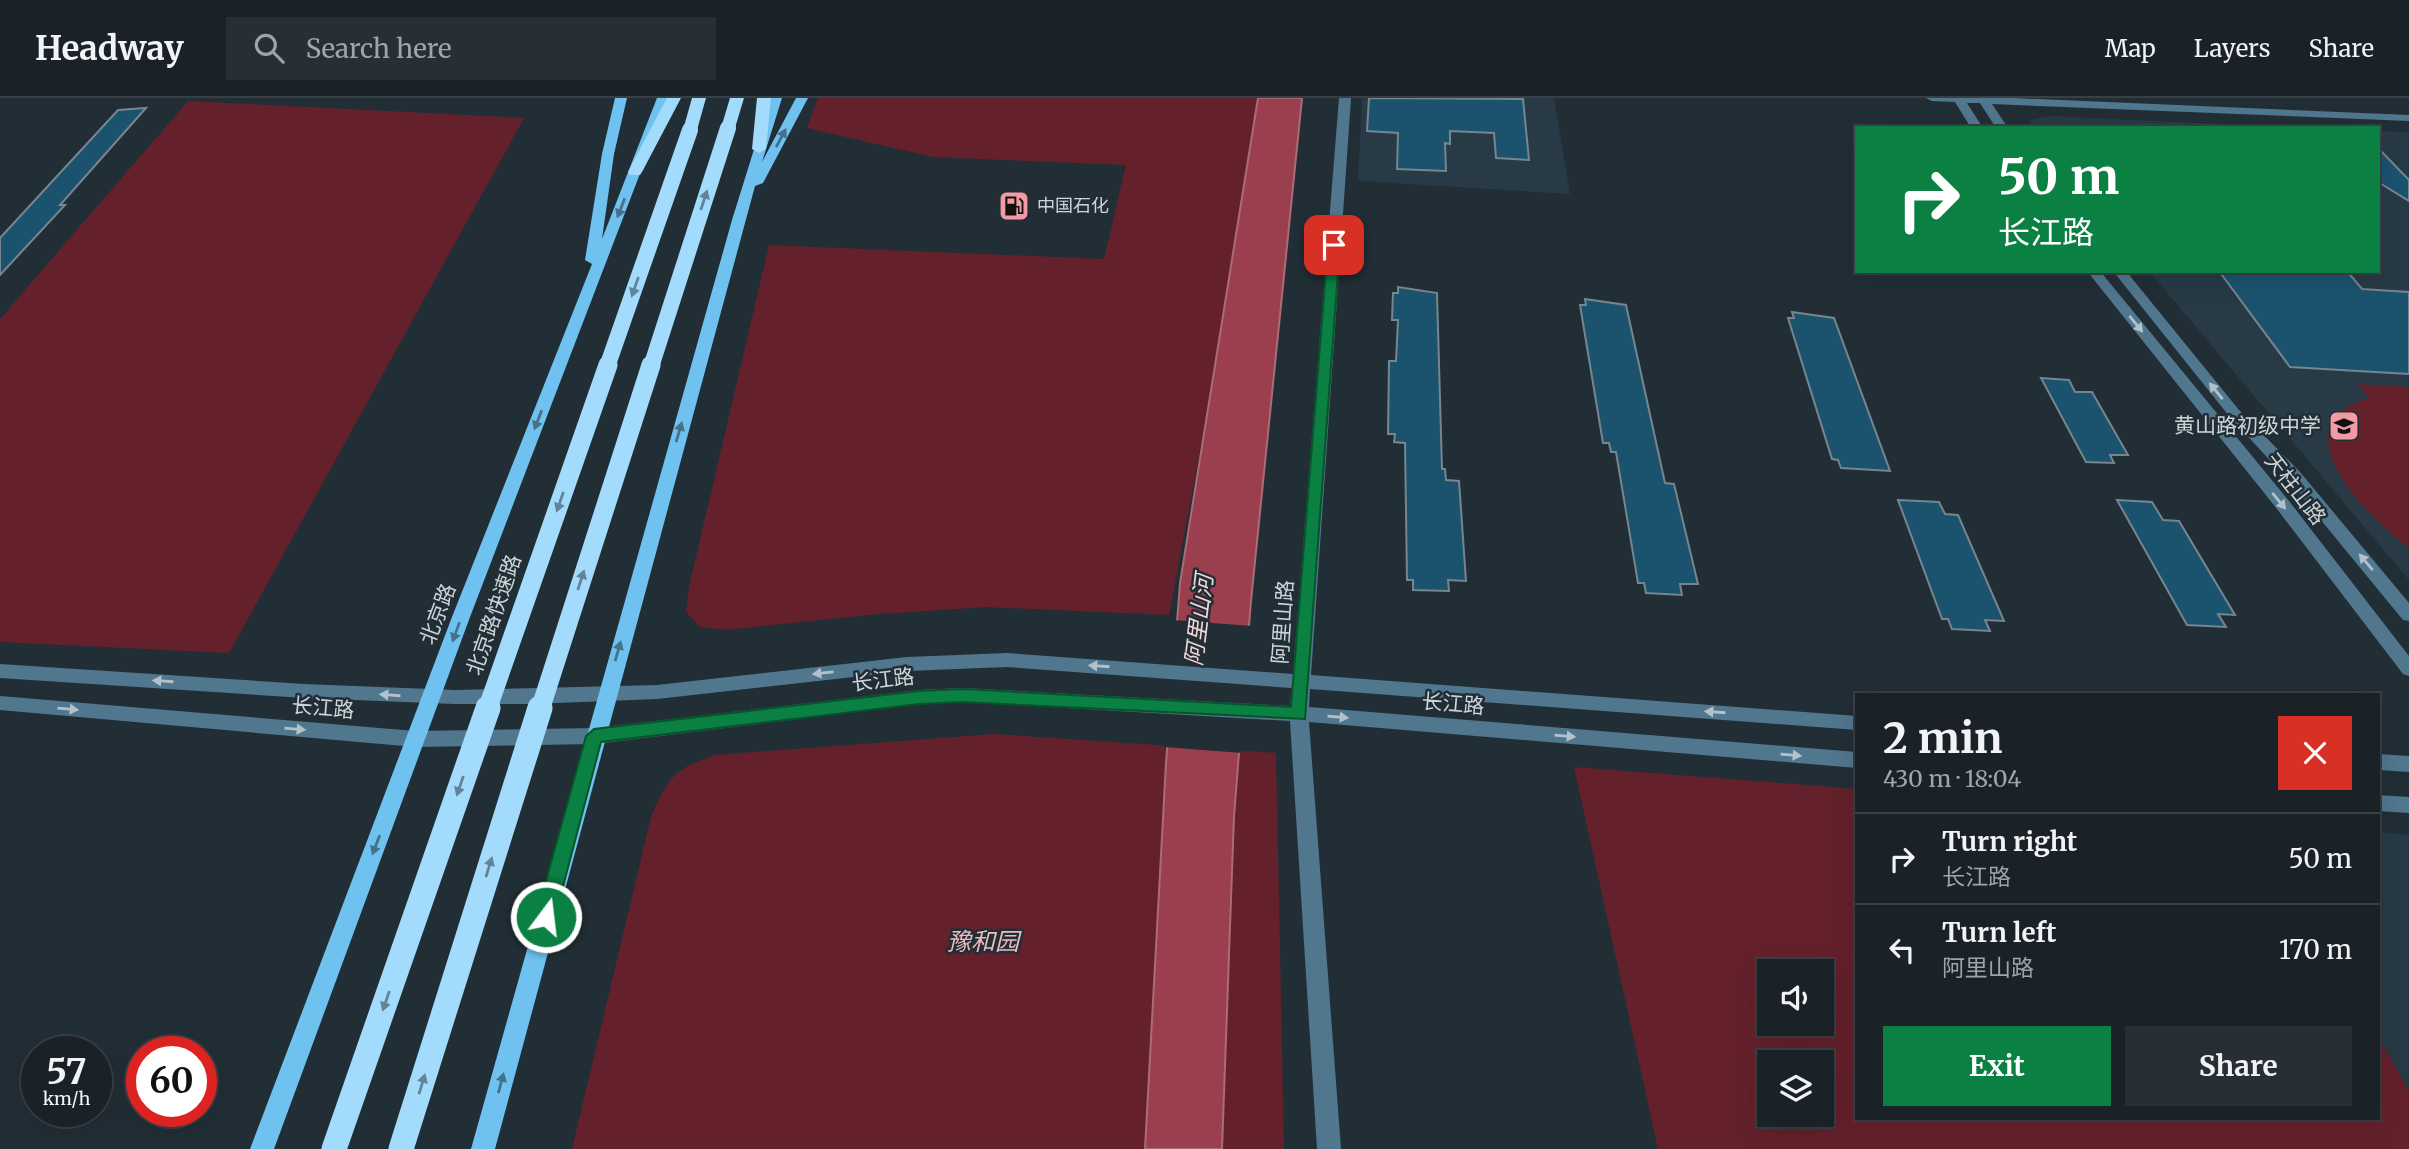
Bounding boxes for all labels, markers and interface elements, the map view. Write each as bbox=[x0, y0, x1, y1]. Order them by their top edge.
search box bbox=[226, 17, 716, 80]
text: Headway bbox=[35, 28, 184, 69]
icon: search bbox=[250, 29, 288, 67]
text: Search here bbox=[306, 32, 452, 65]
text: Map bbox=[2105, 33, 2156, 64]
text: Layers bbox=[2194, 33, 2270, 64]
text: Share bbox=[2308, 33, 2374, 64]
one-way arrow bbox=[775, 128, 787, 148]
text: 50 m bbox=[1998, 146, 2119, 207]
icon: right bbox=[1883, 154, 1974, 245]
fuel station icon: 中国石化 bbox=[997, 189, 1031, 223]
one-way arrow bbox=[699, 190, 710, 211]
place label: 中国石化 bbox=[1037, 194, 1109, 217]
one-way arrow bbox=[616, 197, 627, 218]
text: 长江路 bbox=[1998, 213, 2094, 253]
pin bbox=[1304, 215, 1364, 275]
icon: arrive bbox=[1315, 226, 1353, 264]
one-way arrow bbox=[629, 277, 640, 298]
one-way arrow bbox=[2128, 316, 2143, 333]
one-way arrow bbox=[2209, 382, 2224, 400]
one-way arrow bbox=[533, 409, 544, 430]
school or university icon: 黄山路初级中学 bbox=[2327, 409, 2361, 443]
place label: 黄山路初级中学 bbox=[2174, 412, 2321, 439]
one-way arrow bbox=[674, 420, 685, 442]
street label: 天柱山路 bbox=[2259, 447, 2332, 530]
one-way arrow bbox=[554, 491, 565, 512]
one-way arrow bbox=[2272, 492, 2286, 510]
street label: 北京路快速路 bbox=[460, 551, 527, 679]
one-way arrow bbox=[2359, 554, 2374, 571]
one-way arrow bbox=[577, 569, 587, 590]
water label: 阿里山河 bbox=[1179, 569, 1219, 667]
street label: 阿里山路 bbox=[1266, 579, 1299, 665]
street label: 北京路 bbox=[414, 580, 461, 648]
one-way arrow bbox=[450, 621, 461, 642]
one-way arrow bbox=[613, 640, 623, 661]
one-way arrow bbox=[1088, 660, 1110, 671]
street label: 长江路 bbox=[850, 662, 916, 697]
one-way arrow bbox=[812, 668, 834, 679]
one-way arrow bbox=[152, 675, 174, 686]
street label: 长江路 bbox=[1420, 687, 1486, 720]
one-way arrow bbox=[379, 689, 401, 700]
street label: 长江路 bbox=[290, 691, 356, 724]
one-way arrow bbox=[57, 704, 79, 715]
one-way arrow bbox=[1704, 706, 1726, 717]
one-way arrow bbox=[1327, 712, 1349, 723]
text: 2 min bbox=[1883, 712, 2003, 764]
button: close bbox=[2278, 716, 2352, 790]
one-way arrow bbox=[284, 723, 306, 734]
one-way arrow bbox=[1554, 731, 1576, 742]
one-way arrow bbox=[1781, 750, 1803, 761]
text: 430 m · 18:04 bbox=[1883, 764, 2021, 793]
one-way arrow bbox=[454, 775, 465, 796]
text: Turn right bbox=[1942, 825, 2077, 858]
one-way arrow bbox=[370, 834, 381, 855]
icon: right bbox=[1883, 840, 1921, 878]
text: 50 m bbox=[2288, 842, 2352, 875]
one-way arrow bbox=[484, 856, 495, 877]
text: 长江路 bbox=[1942, 862, 2011, 891]
position arrow bbox=[509, 880, 583, 954]
text: Turn left bbox=[1942, 916, 2056, 949]
park label: 豫和园 bbox=[947, 926, 1022, 957]
icon: left bbox=[1883, 931, 1921, 969]
text: 170 m bbox=[2279, 933, 2352, 966]
text: 阿里山路 bbox=[1942, 953, 2034, 982]
map controls bbox=[1757, 959, 1834, 1127]
button: sound bbox=[1757, 959, 1834, 1036]
one-way arrow bbox=[380, 990, 391, 1011]
button: Exit bbox=[1883, 1026, 2111, 1106]
button: Share bbox=[2125, 1026, 2352, 1106]
speed limit sign: 60 bbox=[126, 1036, 217, 1127]
text: 57 bbox=[47, 1050, 86, 1094]
button: layers bbox=[1757, 1050, 1834, 1127]
one-way arrow bbox=[496, 1072, 506, 1093]
one-way arrow bbox=[417, 1073, 427, 1094]
text: km/h bbox=[43, 1087, 90, 1110]

